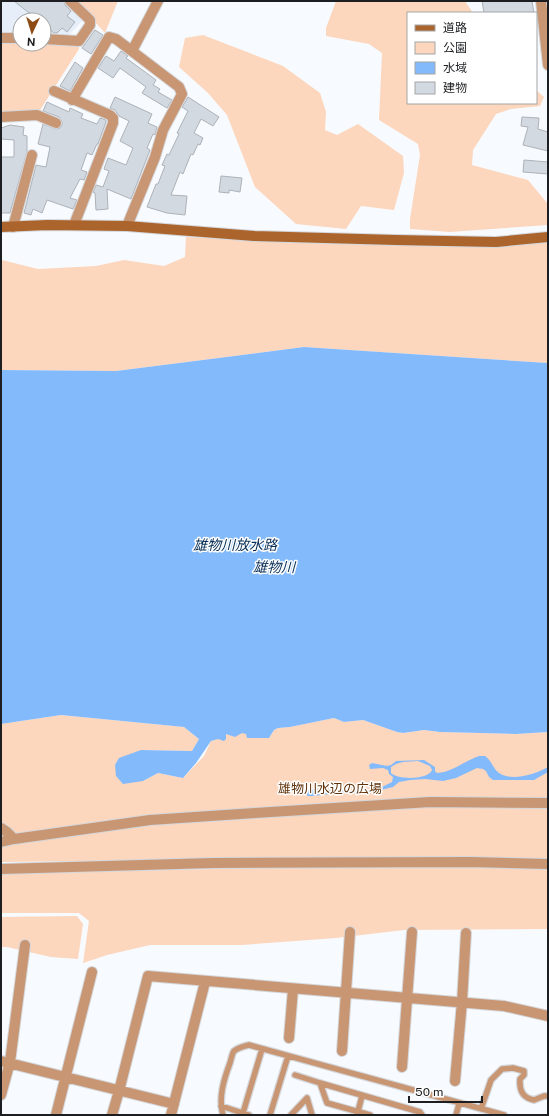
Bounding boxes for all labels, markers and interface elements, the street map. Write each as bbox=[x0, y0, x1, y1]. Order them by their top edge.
north arrow bbox=[12, 12, 52, 52]
legend bbox=[407, 12, 537, 104]
text: 道路 bbox=[443, 21, 467, 35]
text: N bbox=[27, 36, 36, 48]
text: 公園 bbox=[443, 41, 467, 55]
text: 水域 bbox=[443, 61, 467, 75]
text: 建物 bbox=[443, 81, 467, 95]
water label: 雄物川放水路 bbox=[193, 537, 278, 553]
water label: 雄物川 bbox=[253, 559, 297, 575]
park label: 雄物川水辺の広場 bbox=[278, 781, 382, 796]
scale bar bbox=[409, 1078, 482, 1104]
text: 50 m bbox=[415, 1085, 443, 1099]

